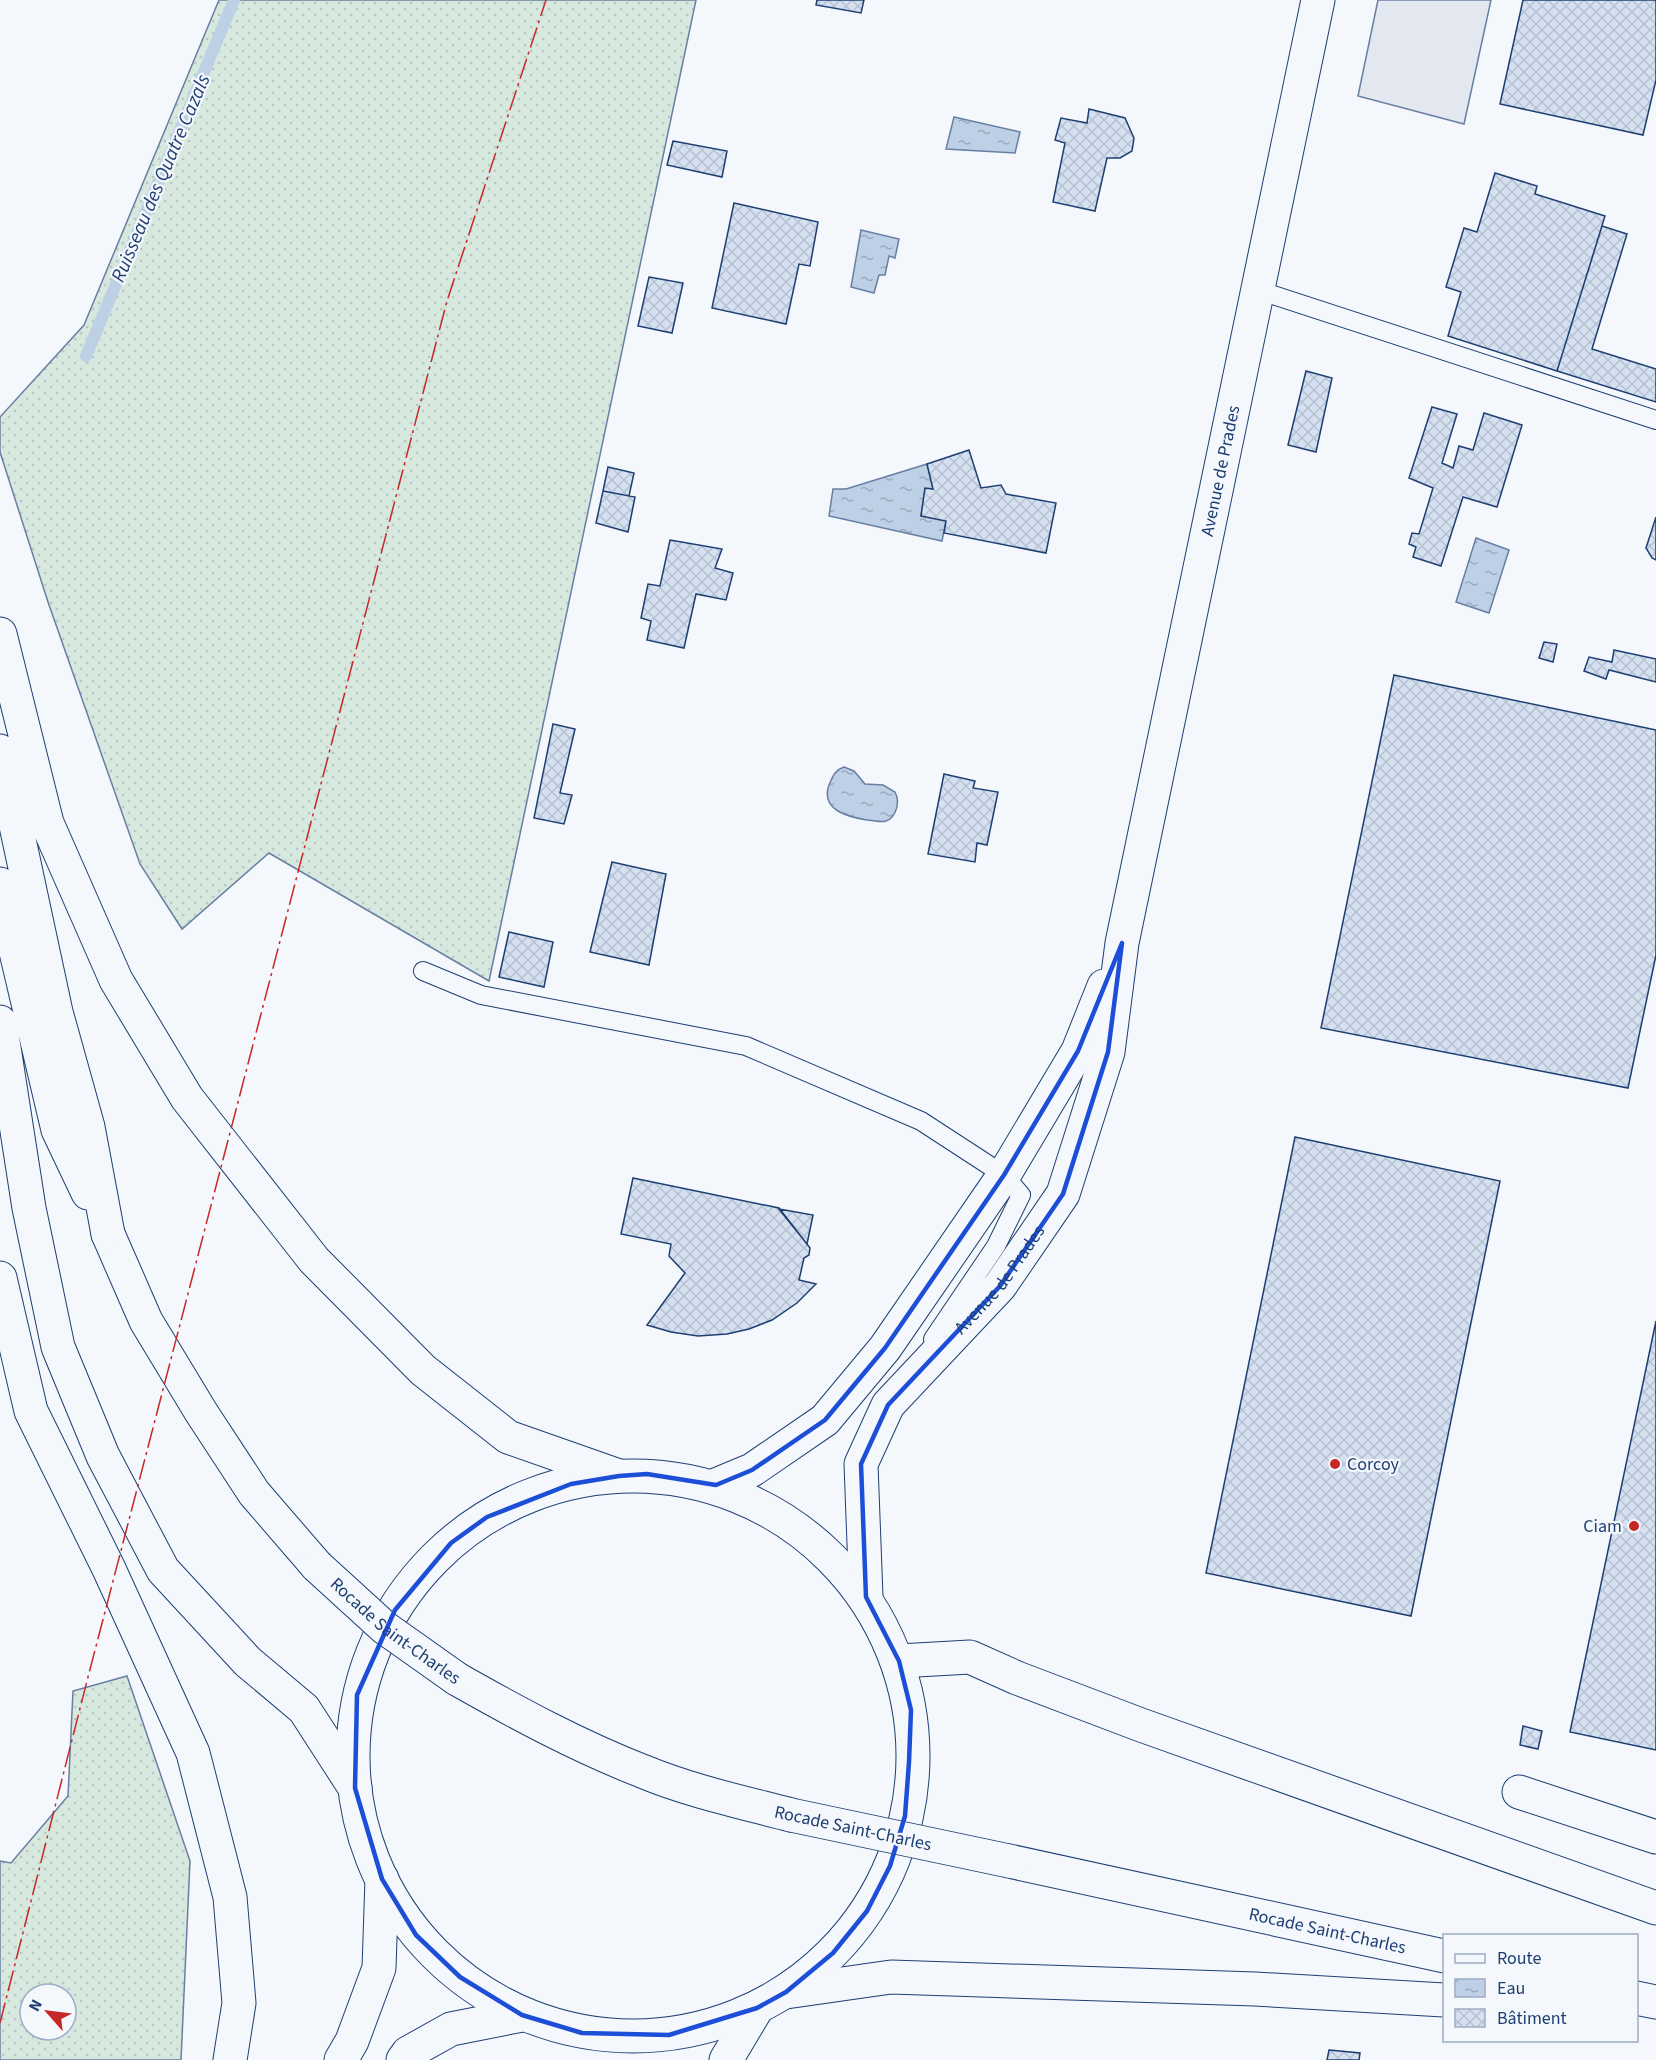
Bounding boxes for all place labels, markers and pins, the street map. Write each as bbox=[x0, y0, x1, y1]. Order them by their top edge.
place label: Corcoy bbox=[1347, 1452, 1400, 1477]
marker: Corcoy bbox=[1328, 1457, 1342, 1471]
place label: Ciam bbox=[1583, 1514, 1622, 1539]
marker: Ciam bbox=[1627, 1519, 1641, 1533]

